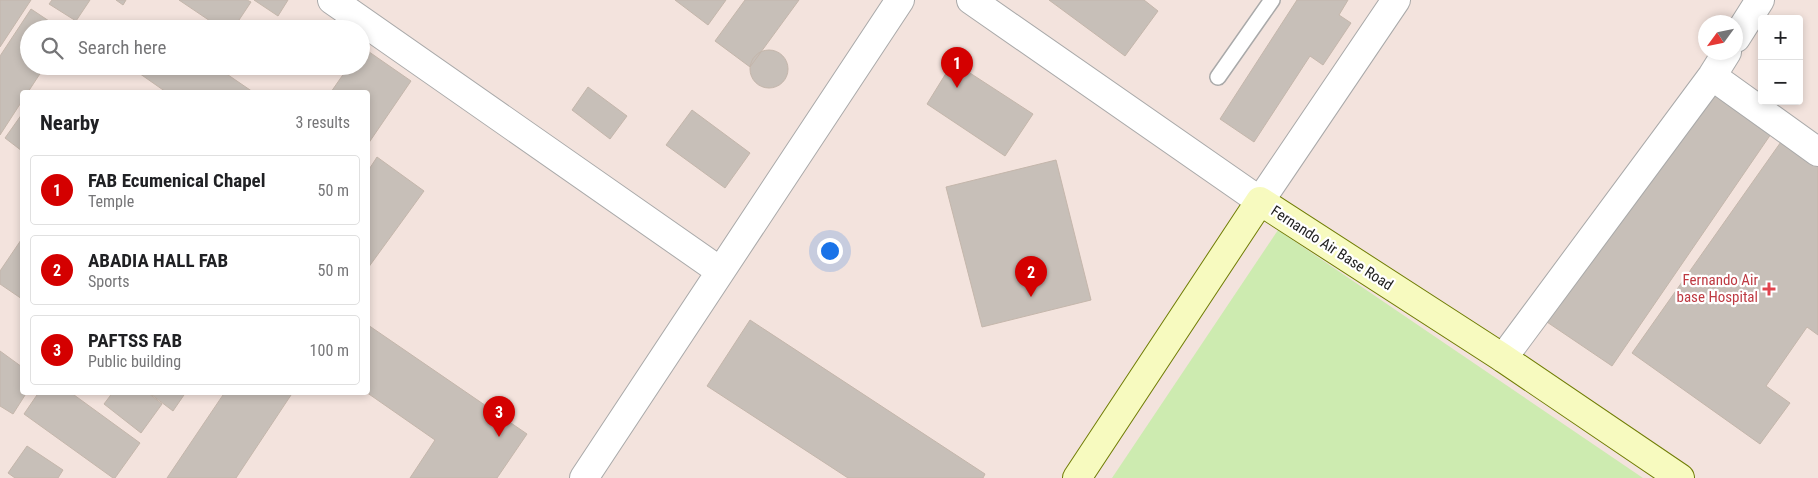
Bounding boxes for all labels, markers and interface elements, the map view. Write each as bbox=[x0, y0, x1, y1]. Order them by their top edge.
north arrow bbox=[1698, 15, 1743, 60]
map controls bbox=[1758, 15, 1803, 105]
button: + bbox=[1758, 15, 1803, 60]
search box bbox=[20, 20, 370, 75]
icon: search bbox=[38, 34, 66, 62]
text: Search here bbox=[78, 36, 166, 59]
pin: 1 bbox=[941, 47, 973, 88]
button: − bbox=[1758, 60, 1803, 105]
text: Nearby bbox=[40, 111, 99, 135]
text: 3 results bbox=[295, 113, 350, 132]
text: FAB Ecumenical Chapel bbox=[88, 169, 265, 192]
text: 1 bbox=[53, 181, 61, 200]
text: 50 m bbox=[317, 181, 349, 200]
text: Temple bbox=[88, 192, 134, 211]
street label: Fernando Air Base Road bbox=[1268, 202, 1396, 294]
your location bbox=[817, 238, 843, 264]
text: ABADIA HALL FAB bbox=[88, 249, 228, 272]
pin: 2 bbox=[1015, 256, 1047, 297]
text: 2 bbox=[53, 261, 61, 280]
text: 50 m bbox=[317, 261, 349, 280]
place label: Fernando Air base Hospital bbox=[1677, 271, 1758, 306]
text: Sports bbox=[88, 272, 130, 291]
marker: Fernando Air base Hospital bbox=[1762, 282, 1776, 296]
text: PAFTSS FAB bbox=[88, 329, 182, 352]
text: 3 bbox=[53, 341, 61, 360]
text: 100 m bbox=[310, 341, 349, 360]
text: Public building bbox=[88, 352, 181, 371]
pin: 3 bbox=[483, 396, 515, 437]

